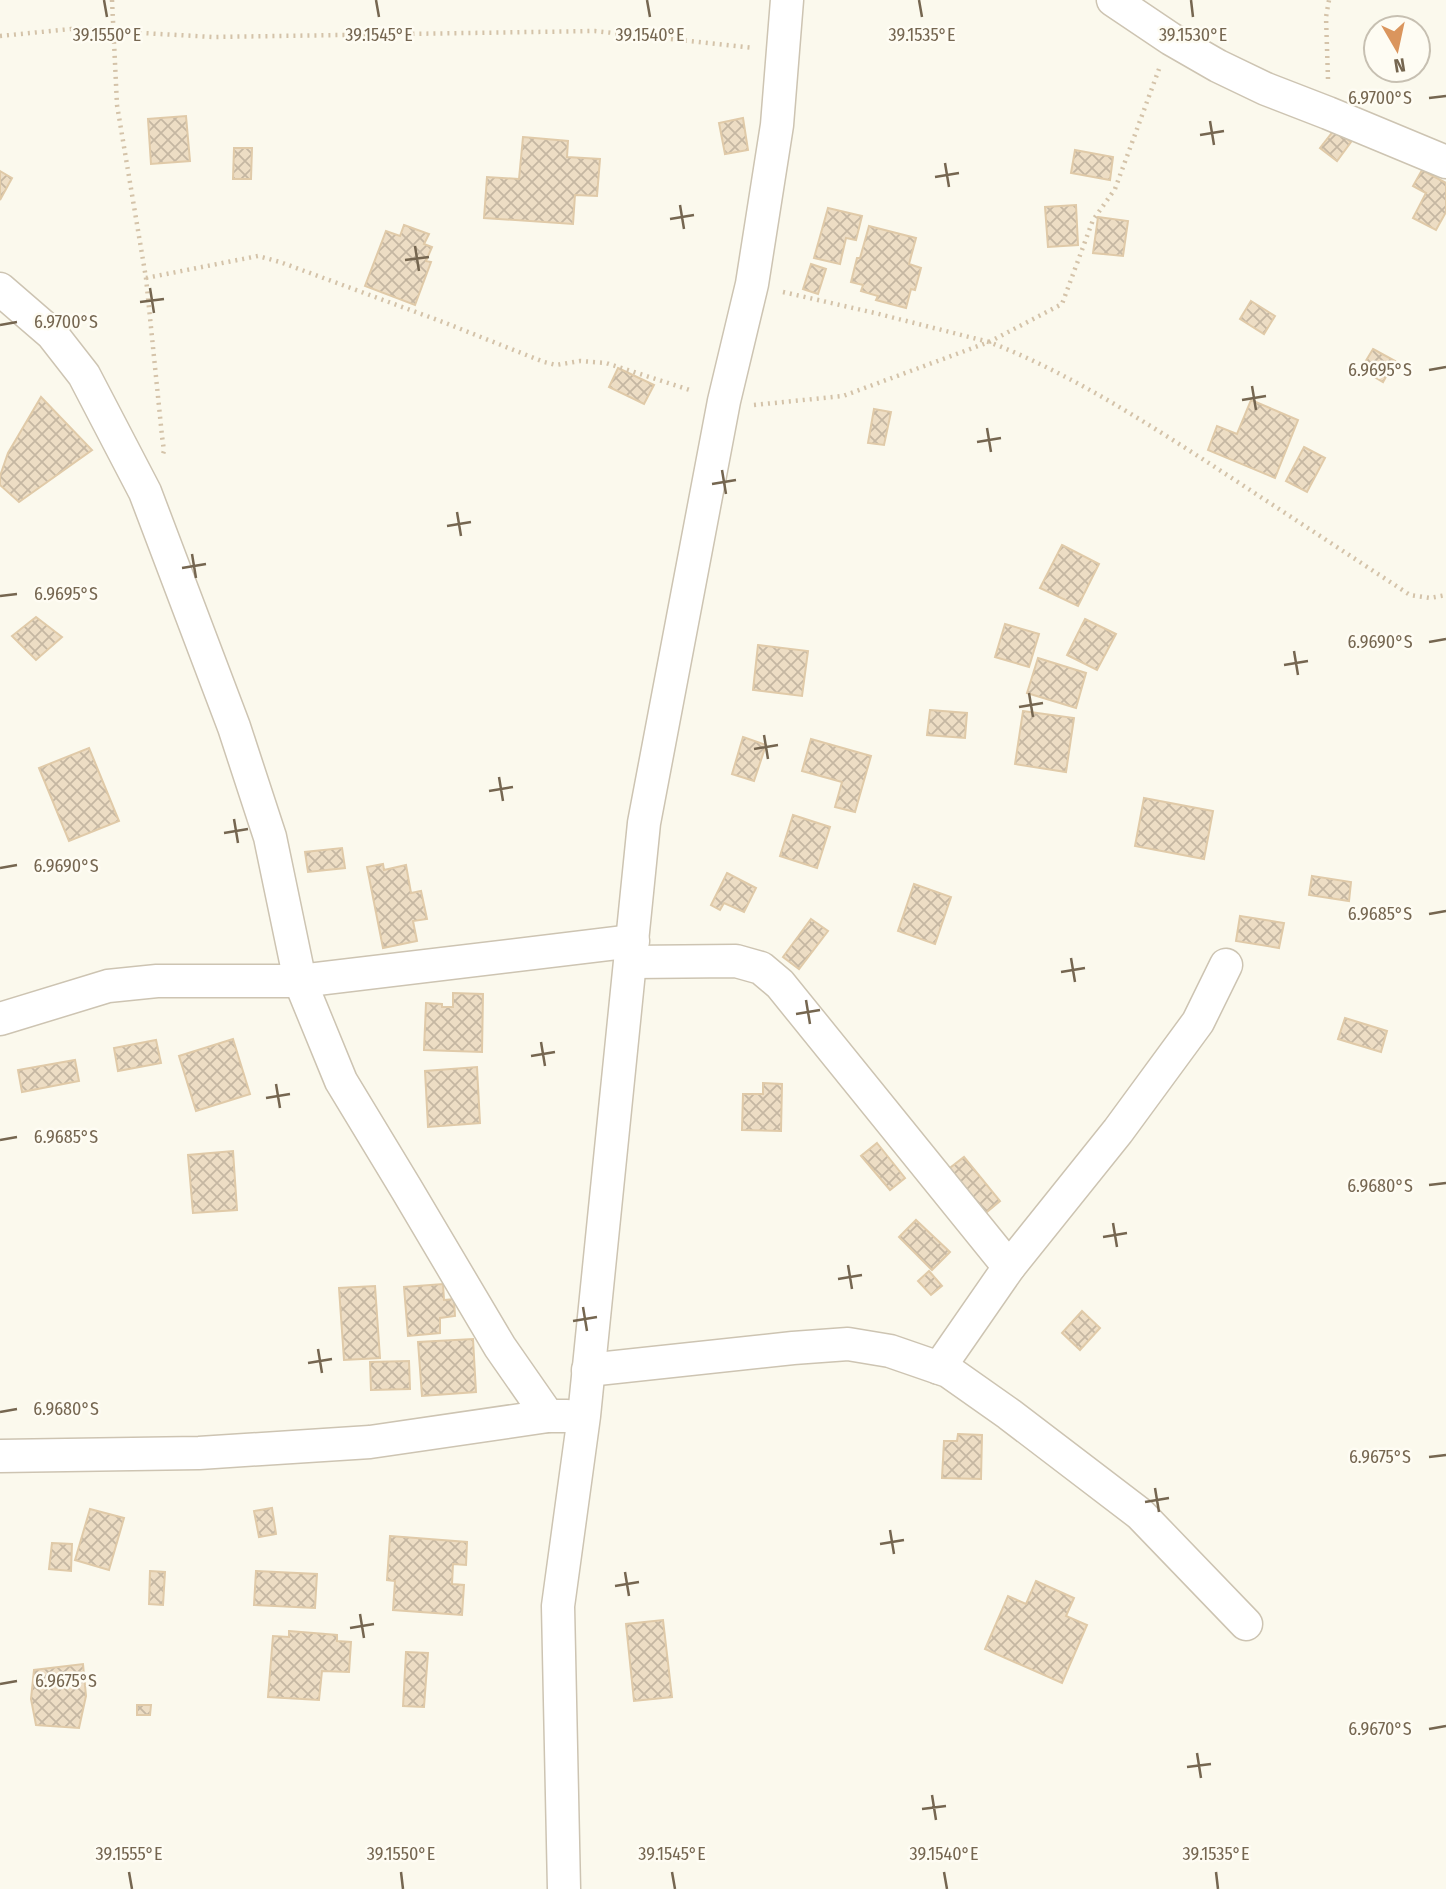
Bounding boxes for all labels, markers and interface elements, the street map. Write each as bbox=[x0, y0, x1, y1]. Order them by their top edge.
north arrow bbox=[1362, 14, 1432, 84]
text: 39.1550°E bbox=[73, 24, 141, 46]
text: 39.1545°E bbox=[345, 24, 413, 46]
text: 39.1540°E bbox=[616, 24, 684, 46]
text: 39.1535°E bbox=[889, 24, 955, 46]
text: 39.1530°E bbox=[1159, 24, 1227, 46]
text: N bbox=[1392, 53, 1407, 78]
text: 6.9700°S bbox=[1348, 87, 1412, 109]
text: 6.9700°S bbox=[34, 311, 98, 333]
text: 6.9695°S bbox=[1348, 359, 1412, 381]
text: 6.9695°S bbox=[34, 583, 98, 605]
text: 6.9690°S bbox=[1347, 631, 1413, 653]
text: 6.9690°S bbox=[33, 855, 99, 877]
text: 6.9685°S bbox=[1348, 903, 1412, 925]
text: 6.9685°S bbox=[34, 1126, 98, 1148]
text: 6.9680°S bbox=[1347, 1175, 1413, 1197]
text: 6.9680°S bbox=[33, 1398, 99, 1420]
text: 6.9675°S bbox=[1349, 1446, 1411, 1468]
text: 6.9675°S bbox=[35, 1670, 97, 1692]
text: 6.9670°S bbox=[1348, 1718, 1412, 1740]
text: 39.1555°E bbox=[95, 1843, 163, 1865]
text: 39.1550°E bbox=[367, 1843, 435, 1865]
text: 39.1545°E bbox=[638, 1843, 706, 1865]
text: 39.1540°E bbox=[910, 1843, 978, 1865]
text: 39.1535°E bbox=[1183, 1843, 1249, 1865]

